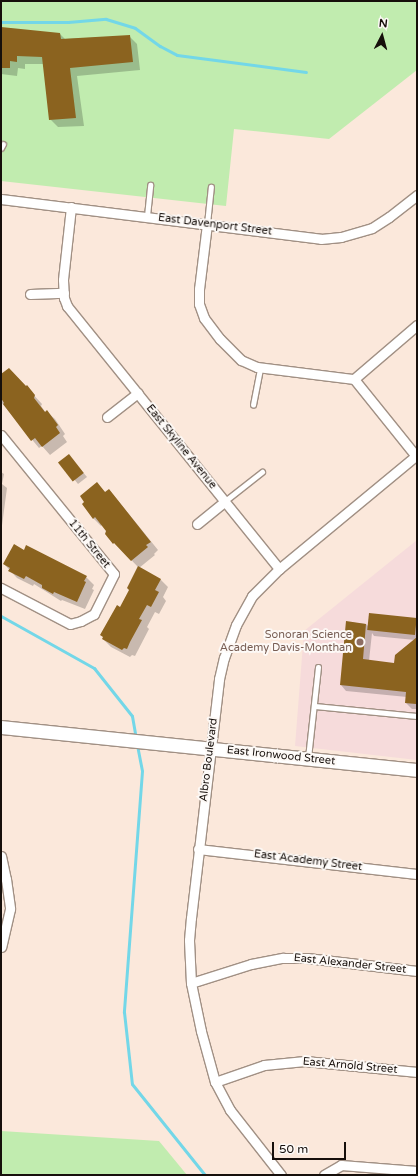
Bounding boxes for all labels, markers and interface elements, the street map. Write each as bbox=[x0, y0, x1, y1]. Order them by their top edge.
north arrow bbox=[362, 16, 402, 56]
text: N bbox=[378, 17, 388, 30]
street label: East Davenport Street bbox=[157, 211, 273, 239]
street label: East Skyline Avenue bbox=[143, 402, 219, 492]
street label: 11th Street bbox=[65, 517, 113, 571]
place label: Sonoran Science Academy Davis-Monthan bbox=[220, 629, 352, 655]
marker: Sonoran Science Academy Davis-Monthan bbox=[355, 637, 365, 647]
street label: Albro Boulevard bbox=[197, 717, 221, 803]
street label: East Ironwood Street bbox=[226, 744, 336, 768]
street label: East Academy Street bbox=[253, 848, 363, 874]
street label: East Alexander Street bbox=[293, 952, 407, 976]
street label: East Arnold Street bbox=[302, 1055, 398, 1077]
scale bar bbox=[274, 1134, 348, 1160]
text: 50 m bbox=[279, 1142, 308, 1156]

